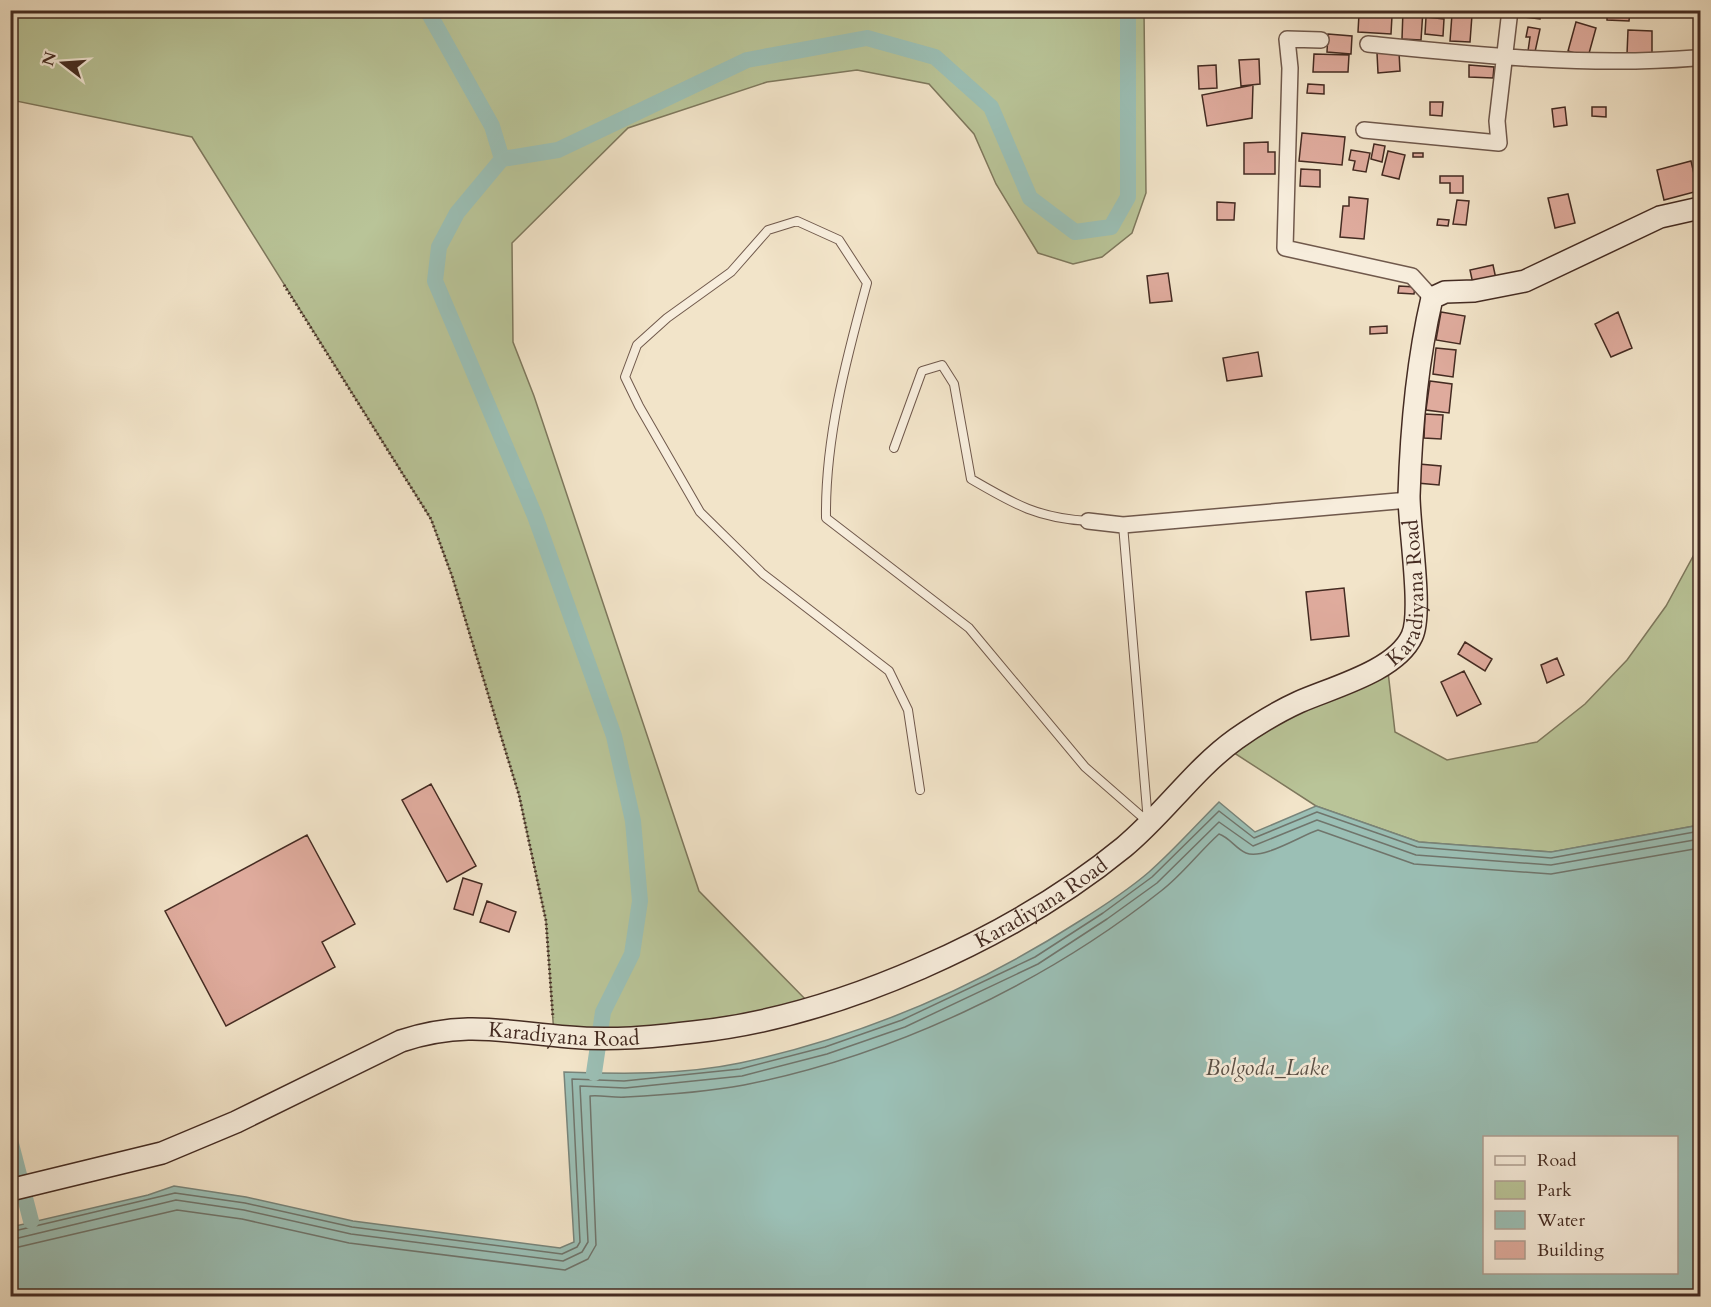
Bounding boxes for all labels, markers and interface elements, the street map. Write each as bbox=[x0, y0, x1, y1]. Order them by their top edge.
north arrow bbox=[33, 33, 93, 93]
text: N bbox=[37, 49, 62, 69]
street label: Karadiyana Road bbox=[1380, 518, 1431, 673]
street label: Karadiyana Road bbox=[970, 850, 1114, 955]
street label: Karadiyana Road bbox=[487, 1015, 640, 1053]
water label: Bolgoda_Lake bbox=[1205, 1053, 1329, 1083]
legend bbox=[1483, 1136, 1678, 1274]
text: Road bbox=[1537, 1148, 1577, 1173]
text: Park bbox=[1537, 1178, 1572, 1203]
text: Water bbox=[1536, 1208, 1586, 1233]
text: Building bbox=[1537, 1238, 1605, 1263]

